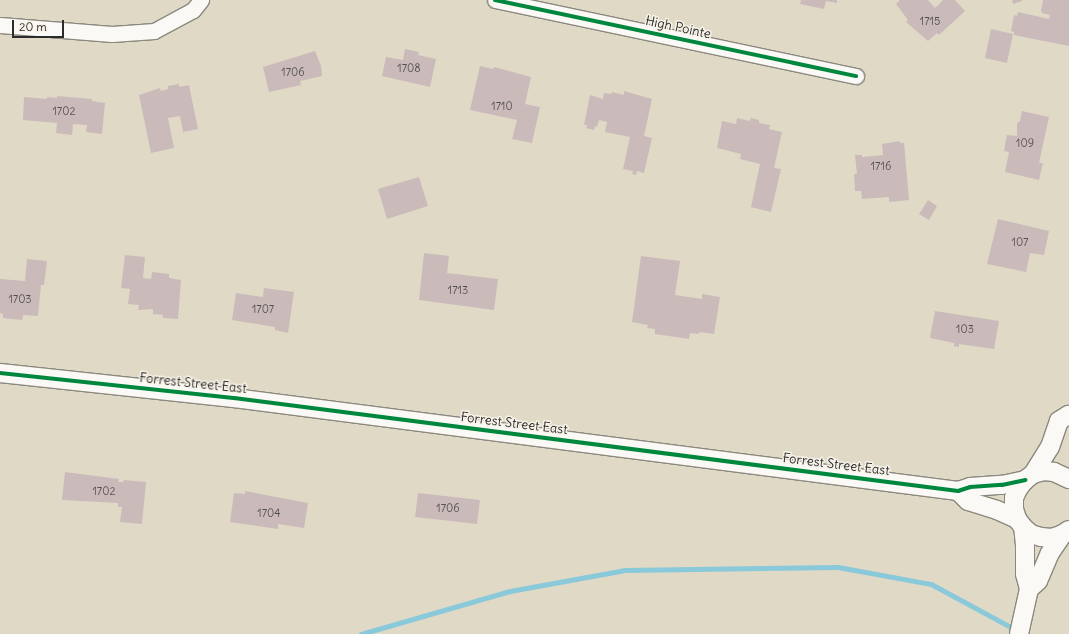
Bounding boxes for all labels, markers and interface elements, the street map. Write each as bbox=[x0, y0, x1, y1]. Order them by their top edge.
scale bar bbox=[14, 12, 66, 38]
street label: High Pointe bbox=[644, 13, 712, 43]
house number: 1715 bbox=[920, 14, 940, 28]
text: 20 m bbox=[19, 19, 47, 34]
house number: 1708 bbox=[397, 61, 421, 75]
house number: 1706 bbox=[281, 65, 305, 79]
house number: 1710 bbox=[491, 99, 513, 113]
house number: 1702 bbox=[52, 104, 76, 118]
house number: 109 bbox=[1016, 136, 1034, 150]
house number: 1716 bbox=[871, 159, 891, 173]
house number: 107 bbox=[1012, 235, 1028, 249]
house number: 1713 bbox=[448, 283, 468, 297]
house number: 1703 bbox=[8, 292, 32, 306]
house number: 1707 bbox=[252, 302, 274, 316]
house number: 103 bbox=[956, 322, 974, 336]
street label: Forrest Street East bbox=[139, 371, 247, 397]
street label: Forrest Street East bbox=[460, 410, 568, 438]
street label: Forrest Street East bbox=[782, 451, 890, 479]
house number: 1702 bbox=[92, 484, 116, 498]
house number: 1706 bbox=[436, 501, 460, 515]
house number: 1704 bbox=[257, 506, 281, 520]

